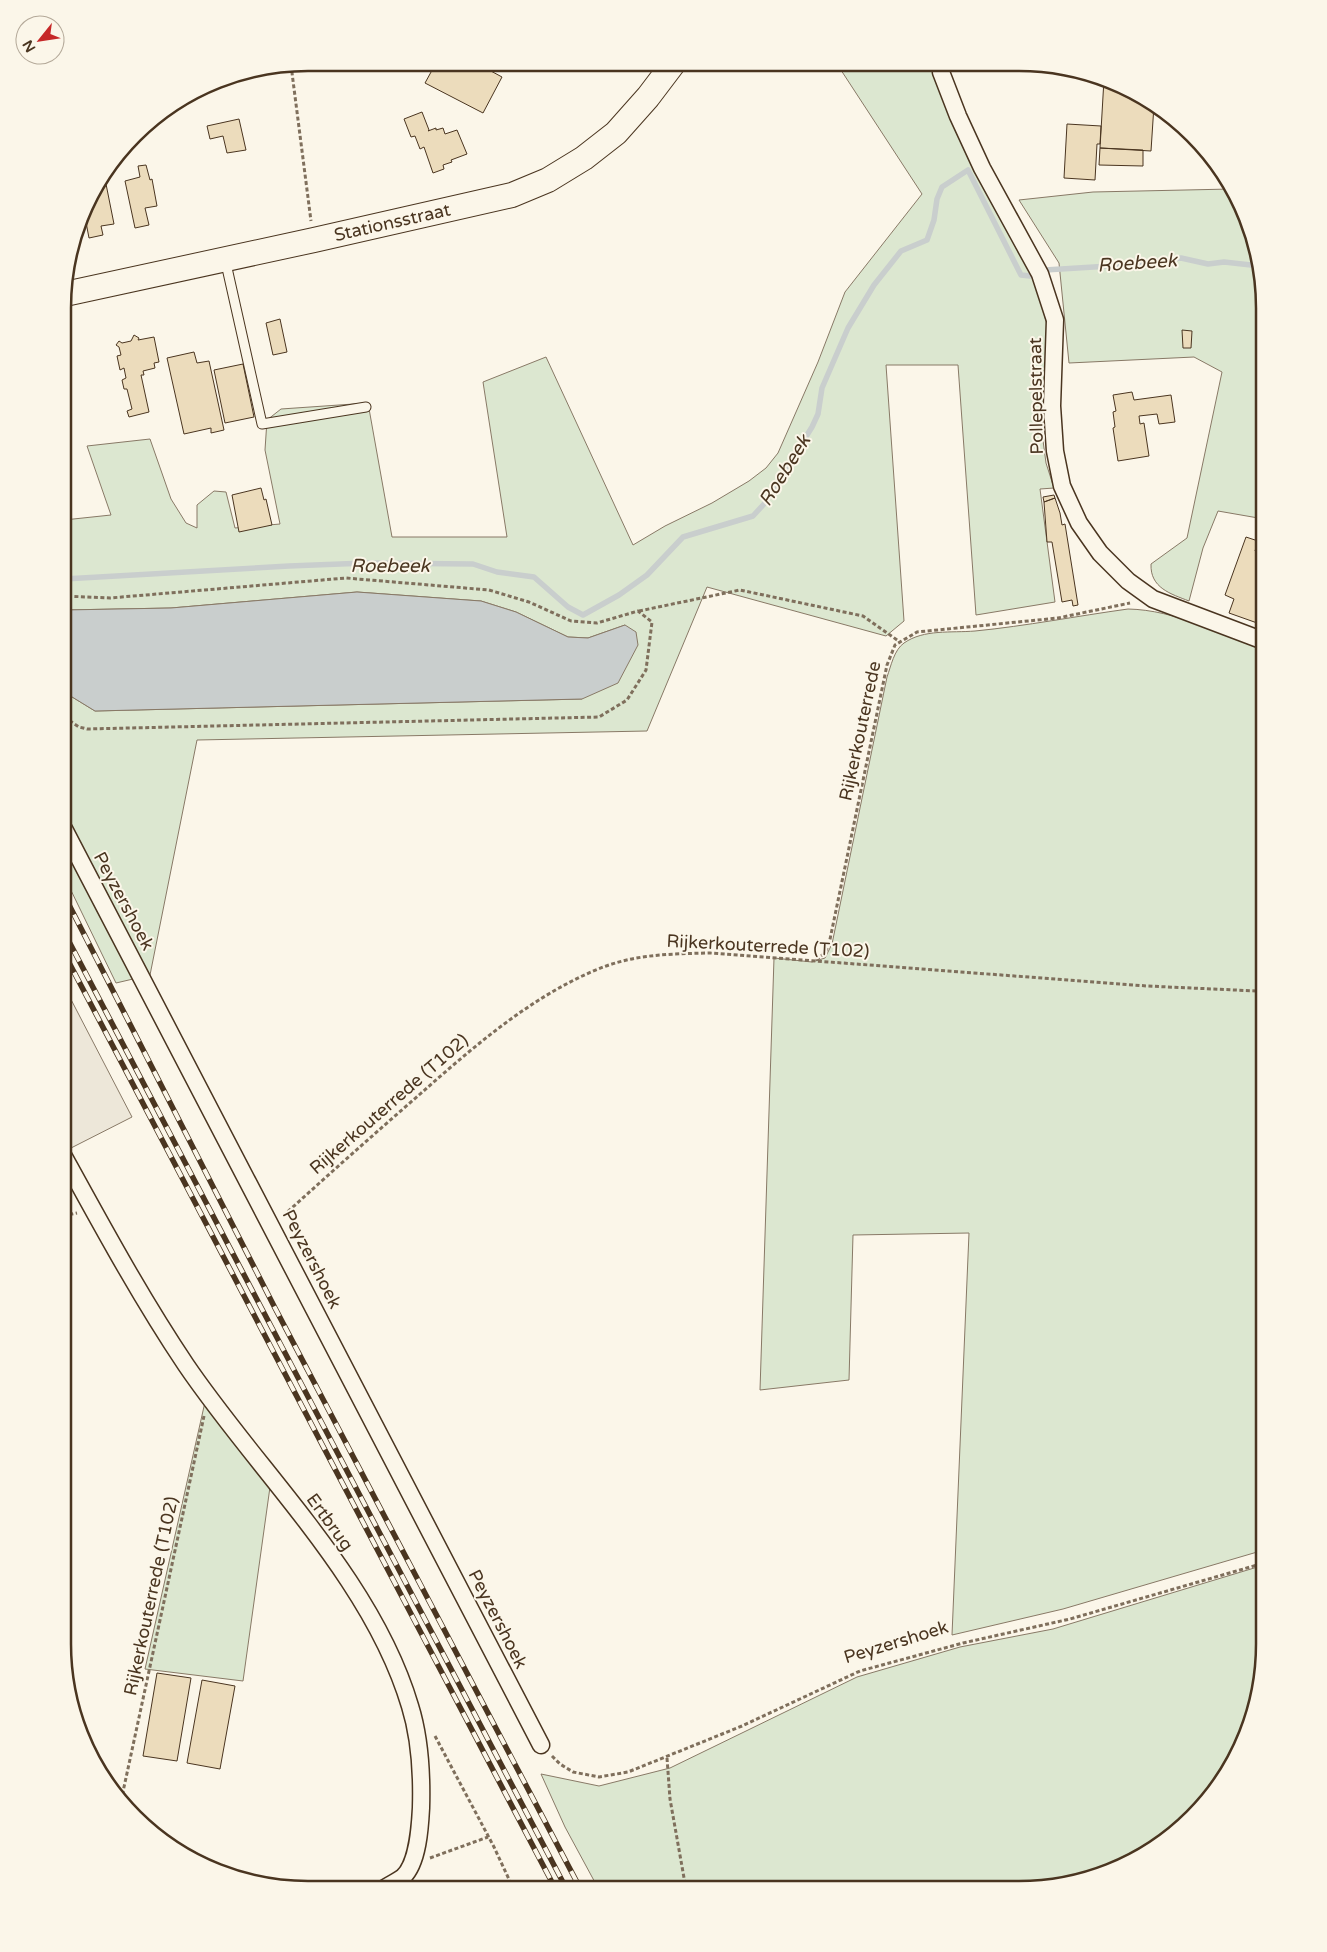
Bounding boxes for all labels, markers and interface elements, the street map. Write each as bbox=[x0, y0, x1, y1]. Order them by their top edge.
north arrow bbox=[15, 15, 65, 65]
text: N bbox=[19, 37, 39, 55]
street label: Stationsstraat bbox=[332, 198, 453, 246]
water label: Roebeek bbox=[1097, 249, 1179, 277]
street label: Pollepelstraat bbox=[1024, 337, 1048, 455]
water label: Roebeek bbox=[754, 430, 816, 510]
water label: Roebeek bbox=[350, 555, 431, 577]
street label: Rijkerkouterrede bbox=[834, 659, 886, 803]
street label: Peyzershoek bbox=[89, 848, 159, 954]
street label: Rijkerkouterrede (T102) bbox=[666, 930, 870, 962]
street label: Rijkerkouterrede (T102) bbox=[305, 1029, 473, 1179]
street label: Peyzershoek bbox=[278, 1206, 346, 1312]
street label: Ertbrug bbox=[302, 1489, 358, 1555]
street label: Rijkerkouterrede (T102) bbox=[119, 1494, 183, 1698]
street label: Peyzershoek bbox=[464, 1566, 532, 1672]
street label: Peyzershoek bbox=[841, 1616, 951, 1668]

